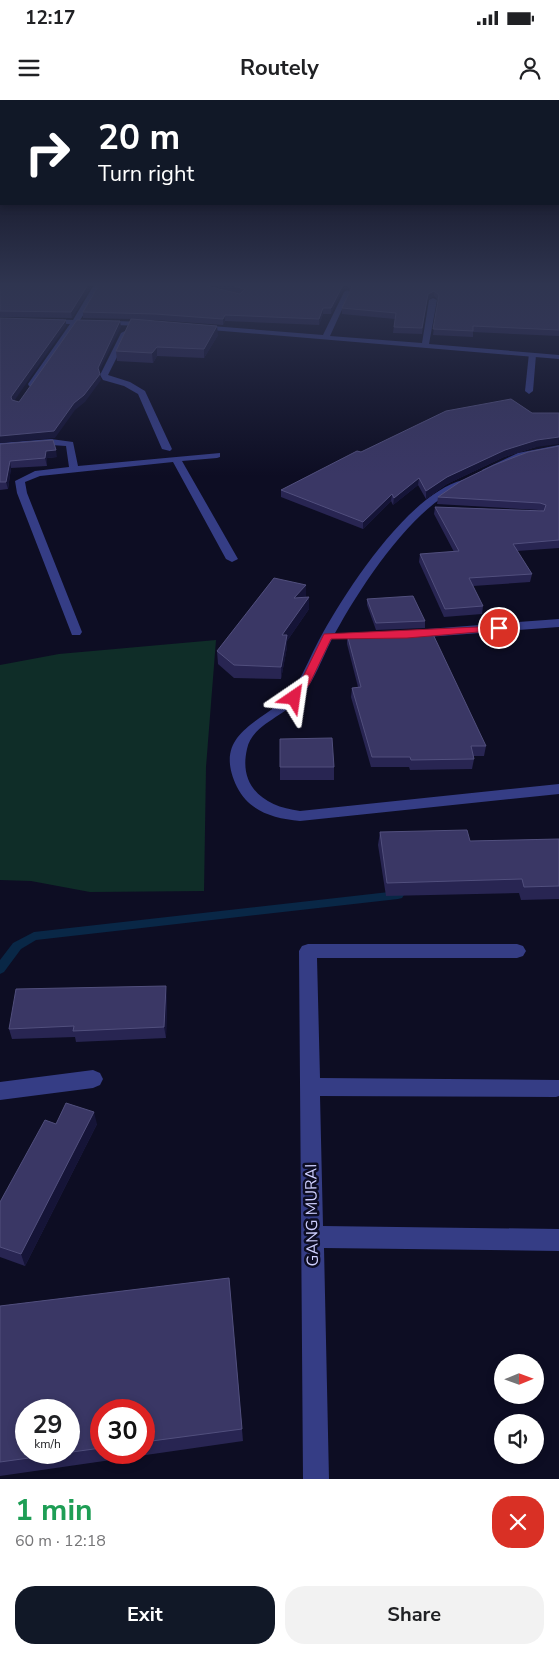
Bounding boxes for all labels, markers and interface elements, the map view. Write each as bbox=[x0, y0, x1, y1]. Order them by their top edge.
text: 12:17 bbox=[25, 5, 75, 31]
text: Routely bbox=[240, 53, 319, 83]
icon: menu bbox=[15, 54, 43, 82]
icon: person bbox=[516, 54, 544, 82]
text: 20 m bbox=[98, 114, 180, 161]
icon: right bbox=[15, 120, 80, 185]
text: Turn right bbox=[98, 159, 194, 189]
pin bbox=[478, 607, 520, 649]
icon: arrive bbox=[485, 614, 513, 642]
position arrow bbox=[267, 671, 319, 723]
street label: GANG MURAI bbox=[300, 1164, 324, 1266]
north arrow bbox=[494, 1354, 544, 1404]
map controls bbox=[494, 1354, 544, 1464]
speed limit sign: 30 bbox=[90, 1399, 155, 1464]
text: 29 bbox=[32, 1408, 63, 1442]
button: sound bbox=[494, 1414, 544, 1464]
text: km/h bbox=[34, 1436, 61, 1452]
text: 1 min bbox=[15, 1490, 93, 1531]
button: close bbox=[492, 1496, 544, 1548]
text: 60 m · 12:18 bbox=[15, 1530, 106, 1552]
button: Exit bbox=[15, 1586, 275, 1644]
button: Share bbox=[285, 1586, 544, 1644]

